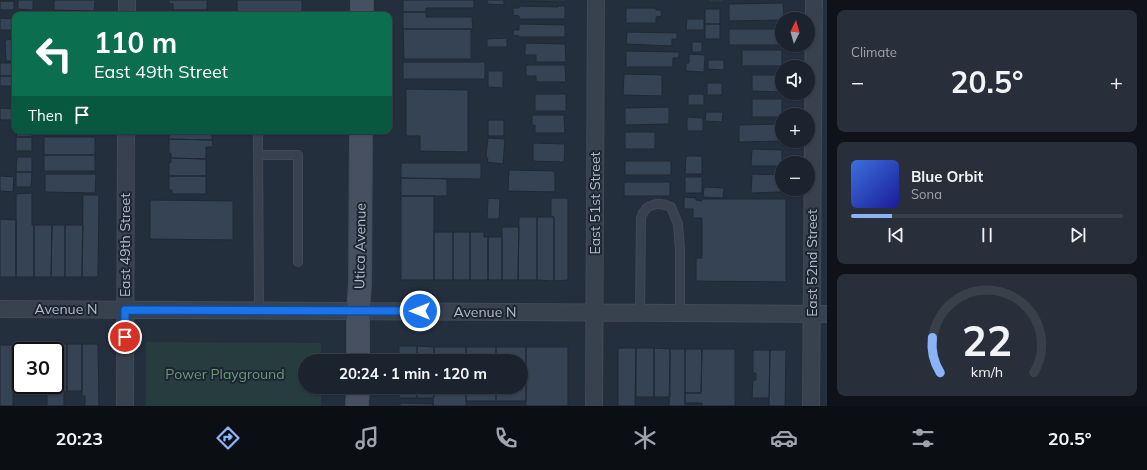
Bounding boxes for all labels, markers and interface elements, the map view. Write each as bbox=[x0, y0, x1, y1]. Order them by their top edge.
north arrow bbox=[775, 12, 815, 52]
map controls bbox=[775, 12, 815, 196]
text: 110 m bbox=[94, 25, 177, 60]
icon: left bbox=[28, 28, 80, 80]
text: Climate bbox=[851, 44, 897, 60]
text: East 49th Street bbox=[94, 60, 228, 83]
button: sound bbox=[775, 60, 815, 100]
text: 20.5° bbox=[951, 63, 1023, 101]
text: − bbox=[851, 68, 864, 96]
text: + bbox=[1110, 68, 1123, 96]
icon: arrive bbox=[71, 104, 93, 126]
text: Then bbox=[28, 106, 63, 125]
button: + bbox=[775, 108, 815, 148]
street label: East 51st Street bbox=[586, 151, 604, 254]
button: − bbox=[775, 156, 815, 196]
text: Blue Orbit bbox=[911, 167, 983, 186]
text: Sona bbox=[911, 186, 942, 202]
street label: East 49th Street bbox=[116, 193, 134, 297]
street label: Utica Avenue bbox=[350, 203, 370, 289]
street label: East 52nd Street bbox=[803, 209, 821, 317]
icon: previous bbox=[885, 224, 907, 246]
icon: pause bbox=[976, 224, 998, 246]
icon: next bbox=[1067, 224, 1089, 246]
position arrow bbox=[399, 290, 441, 332]
street label: Avenue N bbox=[35, 300, 97, 318]
street label: Avenue N bbox=[454, 303, 516, 321]
text: 22 bbox=[962, 314, 1012, 366]
pin bbox=[108, 320, 142, 354]
icon: arrive bbox=[114, 326, 136, 348]
speed limit sign: 30 bbox=[12, 342, 64, 394]
text: km/h bbox=[971, 363, 1003, 381]
text: 20:24 · 1 min · 120 m bbox=[339, 364, 487, 383]
park label: Power Playground bbox=[165, 365, 285, 383]
icon: directions bbox=[214, 424, 242, 452]
icon: music bbox=[353, 424, 381, 452]
icon: phone bbox=[492, 424, 520, 452]
icon: climate bbox=[631, 424, 659, 452]
icon: car bbox=[770, 424, 798, 452]
icon: filters bbox=[909, 424, 937, 452]
text: 20:23 bbox=[55, 427, 103, 450]
text: 20.5° bbox=[1048, 427, 1092, 450]

